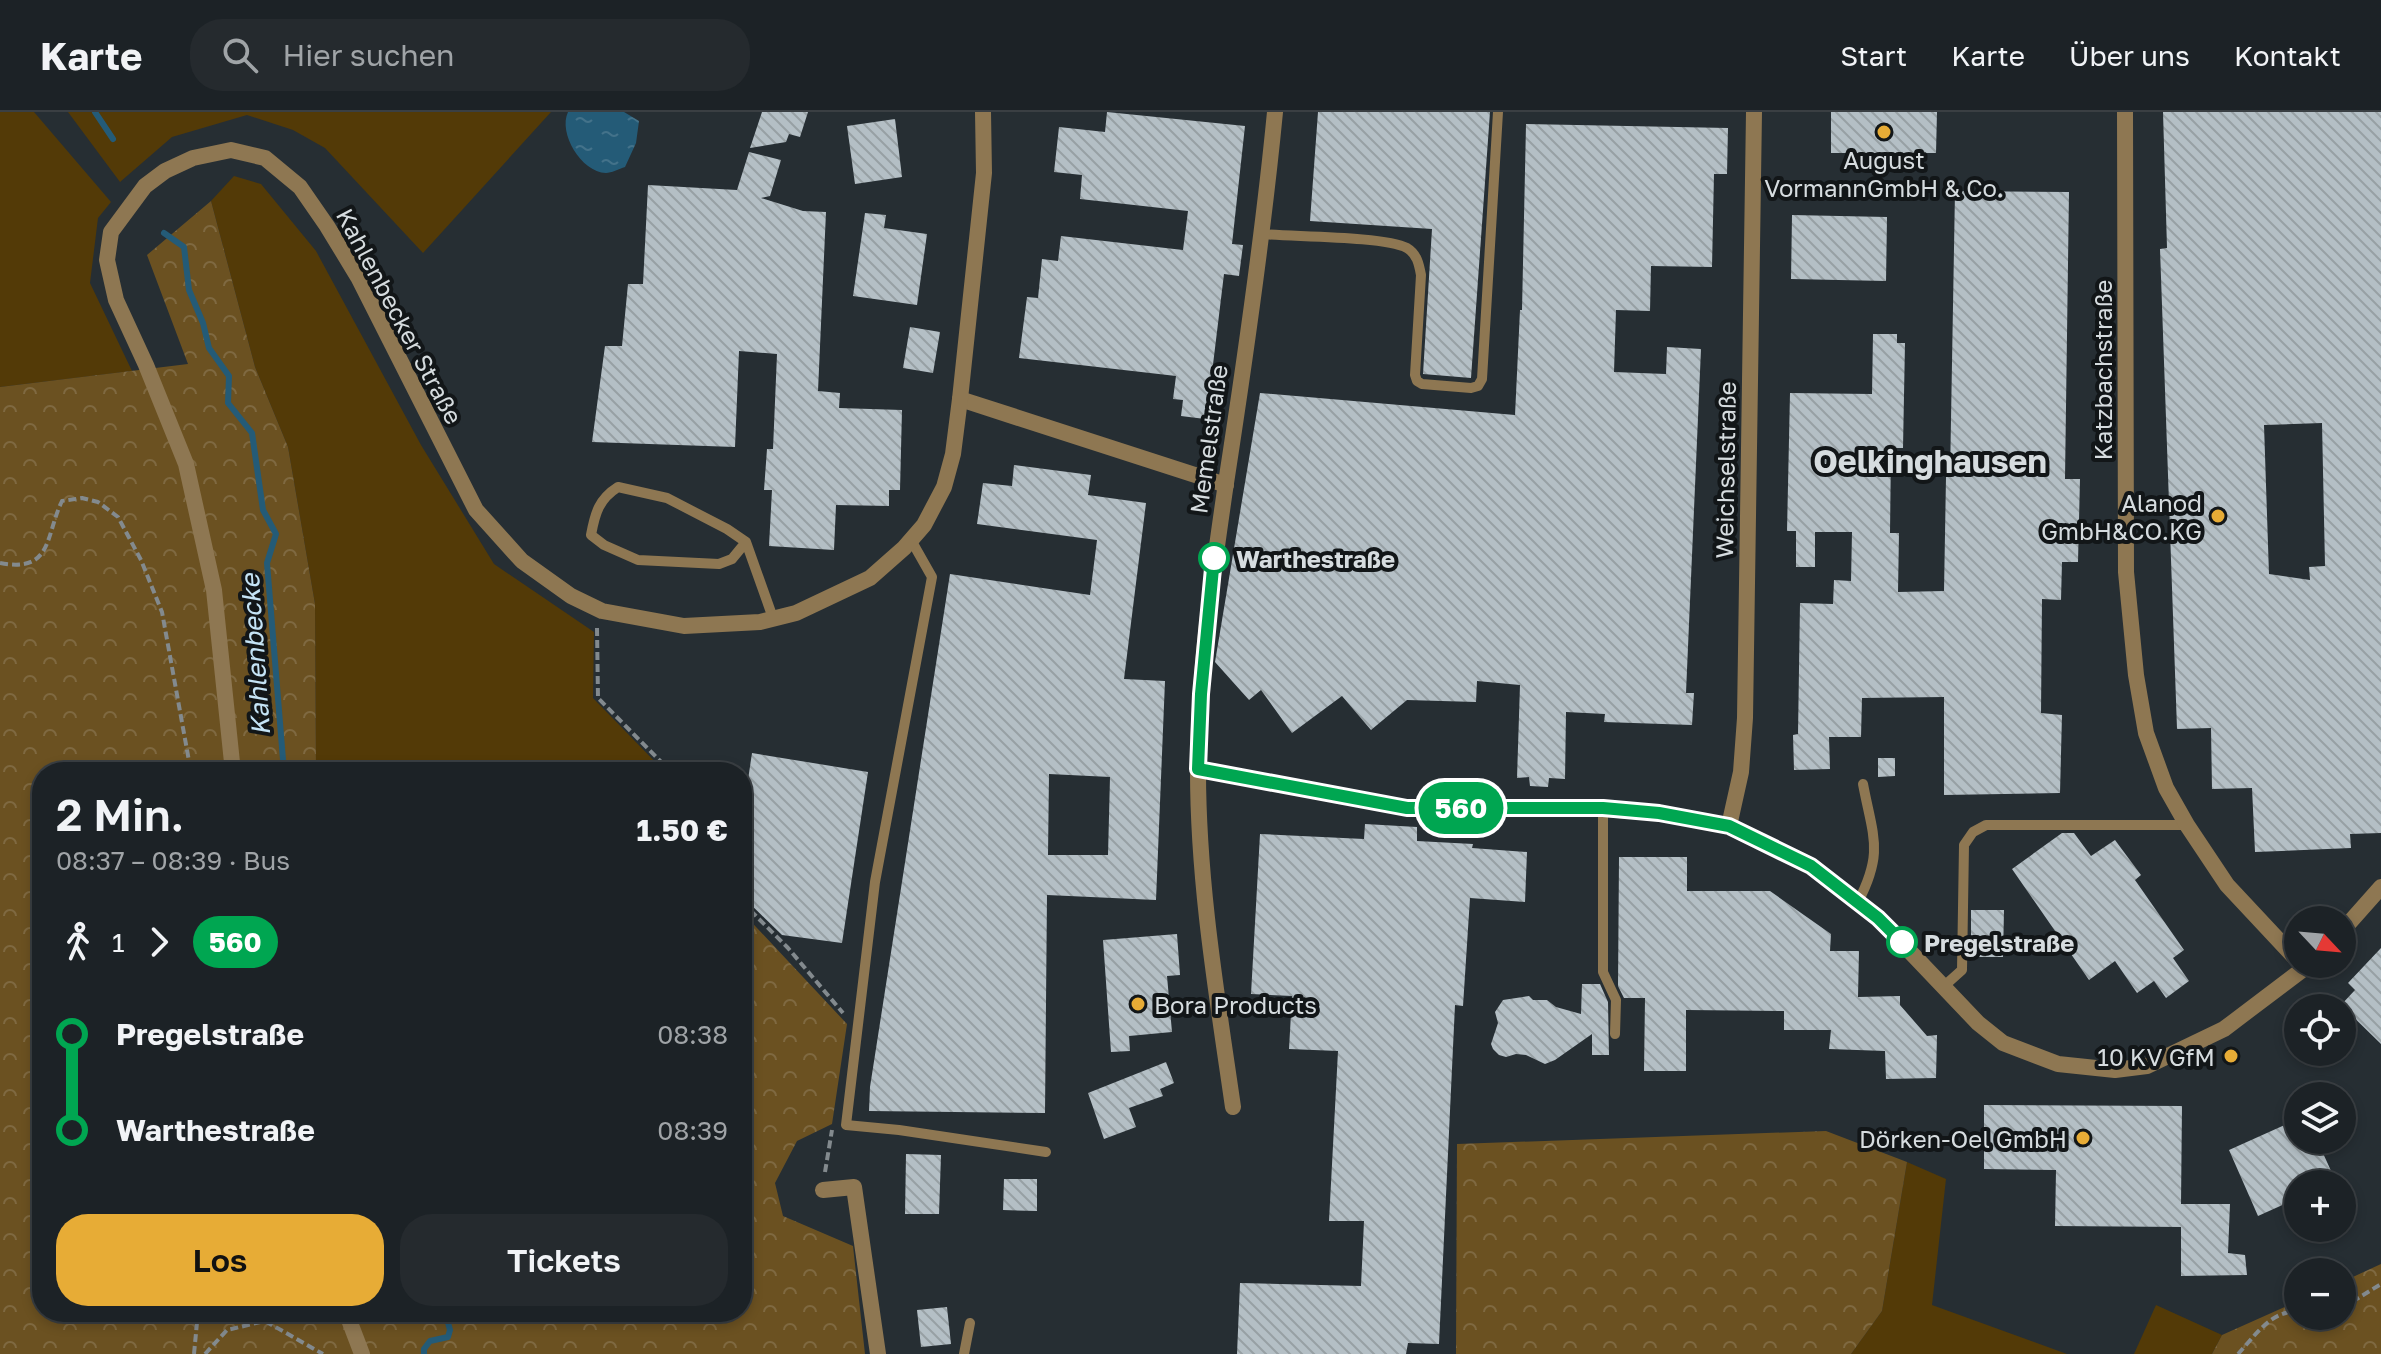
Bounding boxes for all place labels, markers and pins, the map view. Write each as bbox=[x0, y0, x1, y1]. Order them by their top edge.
marker: August VormannGmbH & Co. bbox=[1875, 123, 1893, 141]
place label: August VormannGmbH & Co. bbox=[1764, 145, 2004, 202]
place label: Alanod GmbH&CO.KG bbox=[2041, 488, 2202, 545]
marker: Alanod GmbH&CO.KG bbox=[2209, 507, 2227, 525]
marker: Warthestraße bbox=[1199, 543, 1229, 573]
place label: Warthestraße bbox=[1236, 544, 1395, 573]
marker: Pregelstraße bbox=[1887, 927, 1917, 957]
place label: Pregelstraße bbox=[1924, 928, 2074, 957]
place label: Bora Products bbox=[1154, 990, 1317, 1019]
marker: Bora Products bbox=[1129, 995, 1147, 1013]
place label: 10 KV GfM bbox=[2097, 1042, 2215, 1071]
marker: 10 KV GfM bbox=[2222, 1047, 2240, 1065]
place label: Dörken-Oel GmbH bbox=[1859, 1124, 2067, 1153]
marker: Dörken-Oel GmbH bbox=[2074, 1129, 2092, 1147]

